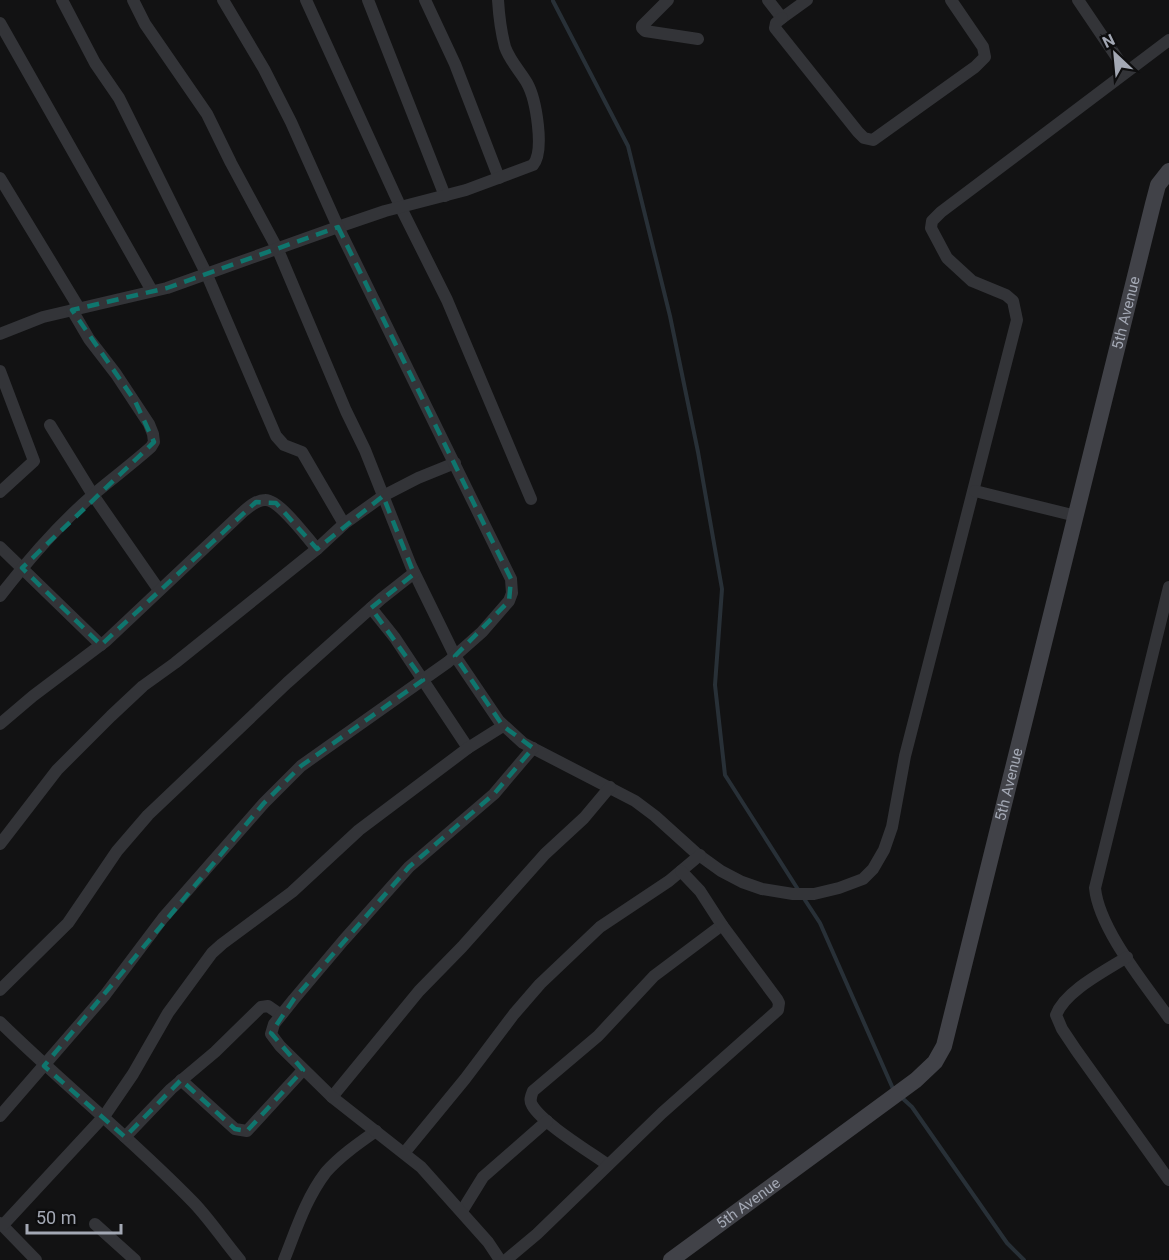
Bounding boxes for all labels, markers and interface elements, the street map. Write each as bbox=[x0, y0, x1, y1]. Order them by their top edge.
north arrow bbox=[1085, 24, 1145, 84]
text: N bbox=[1099, 30, 1118, 52]
street label: 5th Avenue bbox=[1108, 274, 1144, 351]
street label: 5th Avenue bbox=[991, 746, 1027, 823]
street label: 5th Avenue bbox=[713, 1174, 784, 1232]
scale bar bbox=[27, 1197, 122, 1235]
text: 50 m bbox=[36, 1207, 76, 1228]

